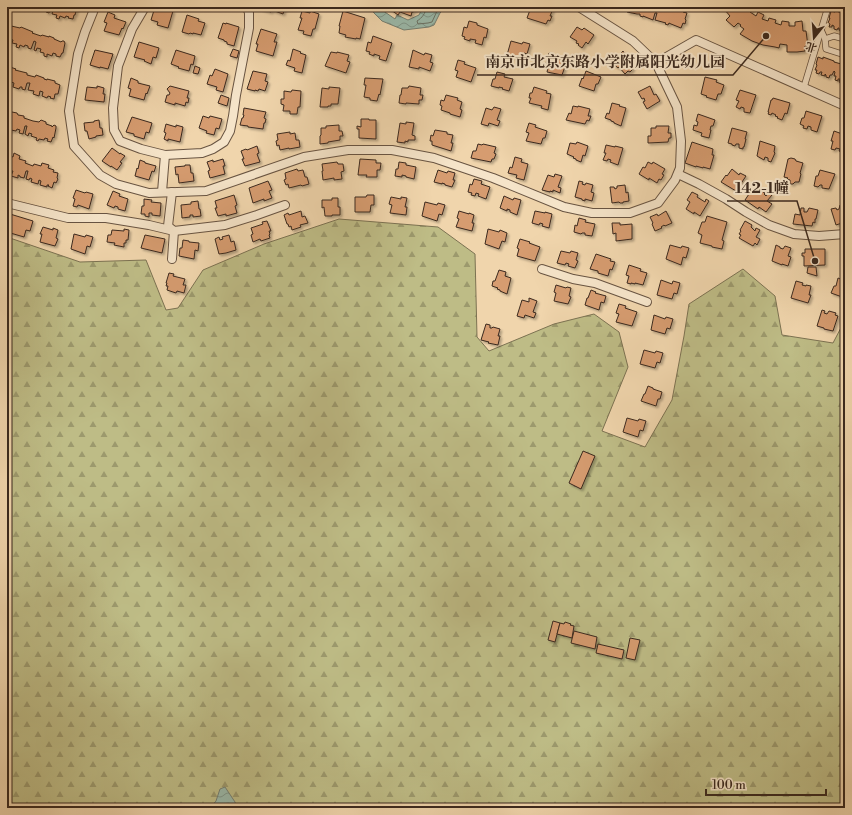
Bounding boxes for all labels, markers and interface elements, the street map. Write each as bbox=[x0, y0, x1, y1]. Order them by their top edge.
north arrow bbox=[794, 18, 834, 58]
text: 北 bbox=[804, 38, 819, 55]
callout: 南京市北京东路小学附属阳光幼儿园 bbox=[477, 48, 733, 75]
text: 南京市北京东路小学附属阳光幼儿园 bbox=[485, 53, 725, 72]
callout: 142-1幢 bbox=[727, 174, 797, 201]
text: 142-1幢 bbox=[735, 179, 789, 198]
scale bar bbox=[706, 771, 826, 797]
text: 100 m bbox=[712, 778, 746, 793]

